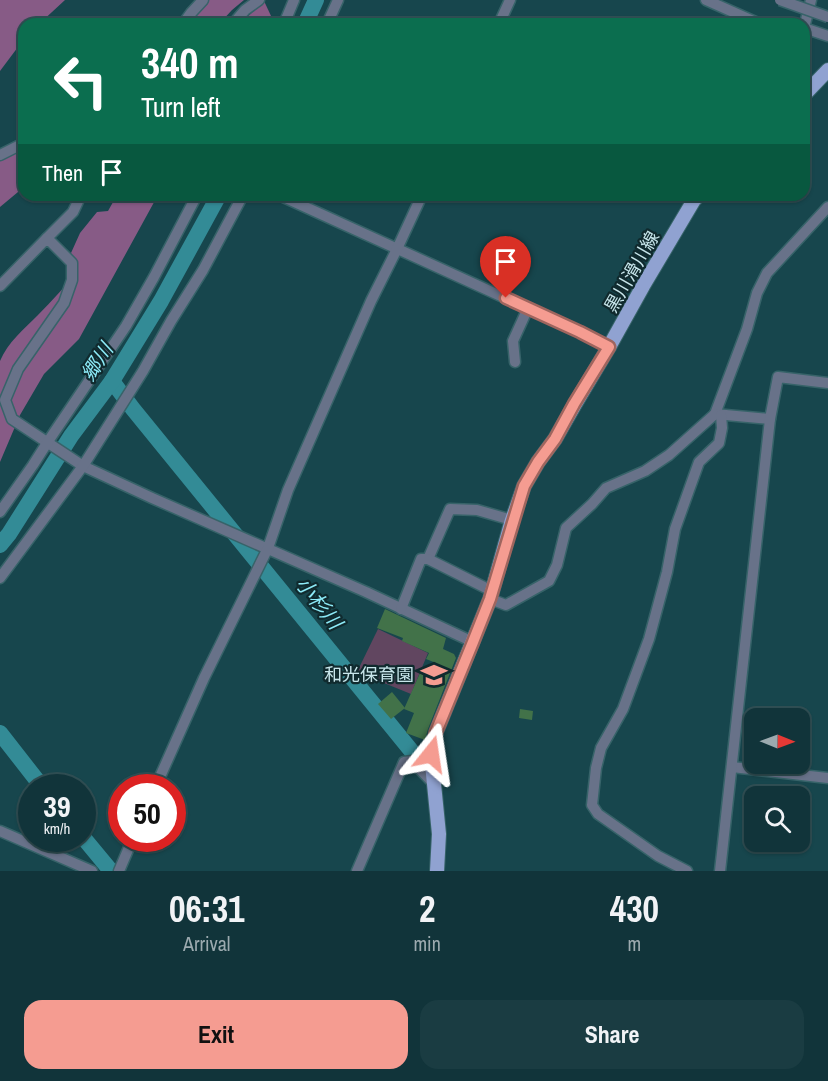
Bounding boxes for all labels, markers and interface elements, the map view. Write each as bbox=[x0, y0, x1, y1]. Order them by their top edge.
text: 340 m bbox=[141, 35, 239, 91]
icon: left bbox=[42, 42, 120, 120]
text: Turn left bbox=[141, 89, 220, 125]
icon: arrive bbox=[95, 156, 128, 189]
text: Then bbox=[42, 158, 83, 188]
street label: 黒川滑川線 bbox=[598, 227, 665, 317]
pin bbox=[480, 236, 531, 298]
icon: arrive bbox=[489, 245, 522, 278]
water label: 郷川 bbox=[74, 336, 120, 386]
water label: 小杉川 bbox=[290, 571, 350, 636]
school or university icon: 和光保育園 bbox=[419, 660, 449, 690]
place label: 和光保育園 bbox=[324, 662, 414, 687]
north arrow bbox=[744, 708, 810, 774]
map controls bbox=[744, 708, 810, 852]
position arrow bbox=[399, 722, 463, 786]
speed limit sign: 50 bbox=[108, 774, 186, 852]
text: 39 bbox=[43, 786, 71, 826]
button: search bbox=[744, 786, 810, 852]
text: km/h bbox=[44, 818, 70, 839]
text: 06:31 bbox=[169, 885, 244, 933]
text: 2 bbox=[419, 885, 435, 933]
text: 430 bbox=[610, 885, 659, 933]
text: Arrival bbox=[183, 930, 230, 957]
text: min bbox=[413, 930, 441, 957]
text: m bbox=[628, 930, 641, 957]
button: Exit bbox=[24, 1000, 408, 1069]
button: Share bbox=[420, 1000, 804, 1069]

